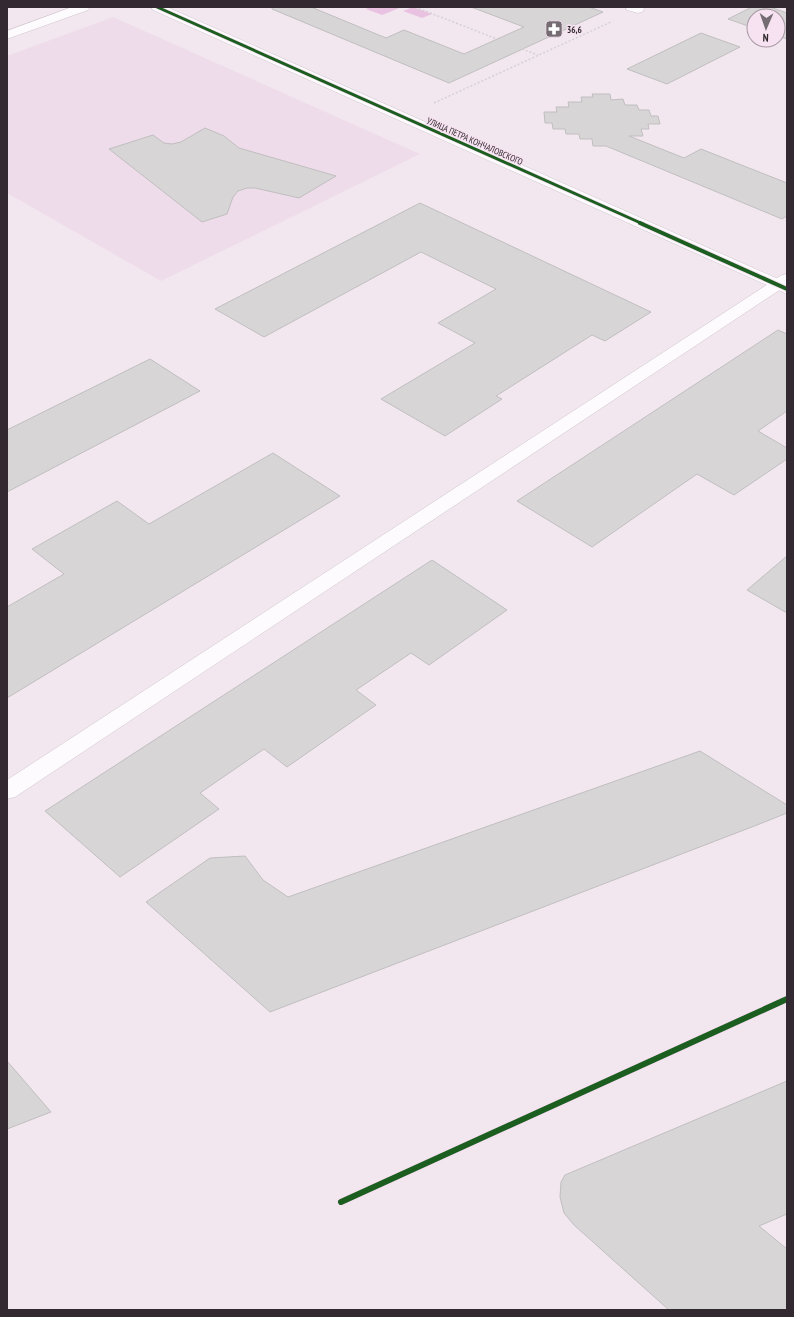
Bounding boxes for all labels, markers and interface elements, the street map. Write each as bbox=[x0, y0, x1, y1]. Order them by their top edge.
north arrow bbox=[746, 8, 786, 48]
pharmacy icon: 36,6 bbox=[544, 19, 564, 39]
place label: 36,6 bbox=[567, 24, 582, 35]
text: N bbox=[762, 31, 769, 45]
street label: УЛИЦА ПЕТРА КОНЧАЛОВСКОГО bbox=[425, 115, 525, 167]

